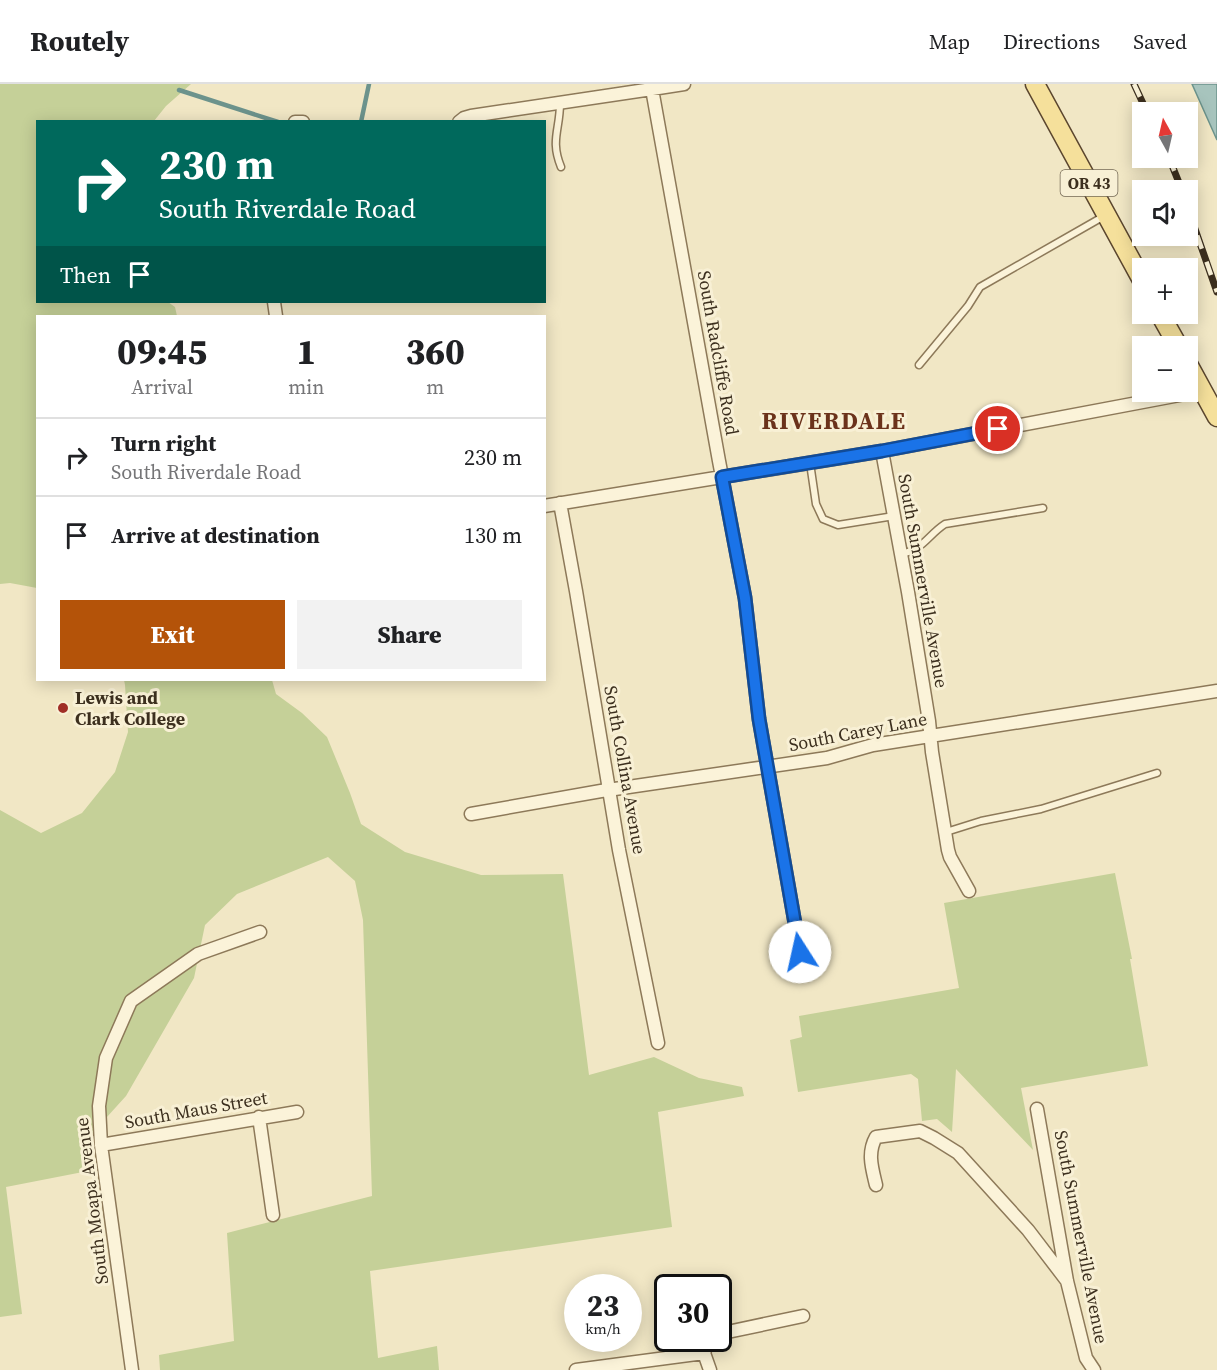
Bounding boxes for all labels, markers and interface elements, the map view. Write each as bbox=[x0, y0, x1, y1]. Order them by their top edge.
text: Routely bbox=[30, 22, 129, 60]
text: Map bbox=[929, 27, 970, 56]
text: Directions bbox=[1003, 27, 1100, 56]
text: Saved bbox=[1133, 27, 1187, 56]
north arrow bbox=[1132, 102, 1198, 168]
map controls bbox=[1132, 102, 1198, 402]
text: 230 m bbox=[159, 135, 274, 193]
icon: right bbox=[60, 144, 138, 222]
road number: OR 43 bbox=[1060, 170, 1118, 196]
button: sound bbox=[1132, 180, 1198, 246]
text: South Riverdale Road bbox=[159, 190, 416, 227]
icon: arrive bbox=[123, 258, 156, 291]
button: + bbox=[1132, 258, 1198, 324]
text: Then bbox=[60, 260, 111, 290]
street label: South Radcliffe Road bbox=[692, 269, 745, 437]
text: 09:45 bbox=[117, 327, 207, 376]
text: 1 bbox=[296, 327, 316, 376]
text: 360 bbox=[405, 327, 465, 376]
button: − bbox=[1132, 336, 1198, 402]
text: Arrival bbox=[131, 373, 193, 401]
text: min bbox=[288, 373, 324, 401]
text: m bbox=[426, 373, 444, 401]
pin bbox=[972, 403, 1023, 454]
district label: RIVERDALE bbox=[761, 404, 907, 437]
icon: arrive bbox=[981, 412, 1014, 445]
text: Turn right bbox=[111, 428, 216, 458]
icon: right bbox=[60, 441, 93, 474]
text: 230 m bbox=[464, 442, 522, 472]
text: South Riverdale Road bbox=[111, 458, 301, 486]
street label: South Summerville Avenue bbox=[892, 472, 955, 690]
icon: arrive bbox=[60, 519, 93, 552]
text: Arrive at destination bbox=[111, 520, 320, 550]
text: 130 m bbox=[464, 520, 522, 550]
button: Exit bbox=[60, 600, 285, 669]
button: Share bbox=[297, 600, 522, 669]
street label: South Collina Avenue bbox=[598, 684, 653, 856]
place label: Lewis and Clark College bbox=[75, 685, 185, 731]
marker: Lewis and Clark College bbox=[56, 701, 70, 715]
street label: South Carey Lane bbox=[787, 706, 929, 757]
position arrow bbox=[768, 920, 832, 984]
street label: South Maus Street bbox=[123, 1085, 269, 1134]
street label: South Moapa Avenue bbox=[69, 1116, 114, 1286]
street label: South Summerville Avenue bbox=[1049, 1128, 1114, 1346]
speed limit sign: 30 bbox=[654, 1274, 732, 1352]
text: 23 bbox=[587, 1285, 619, 1326]
text: km/h bbox=[585, 1318, 621, 1339]

